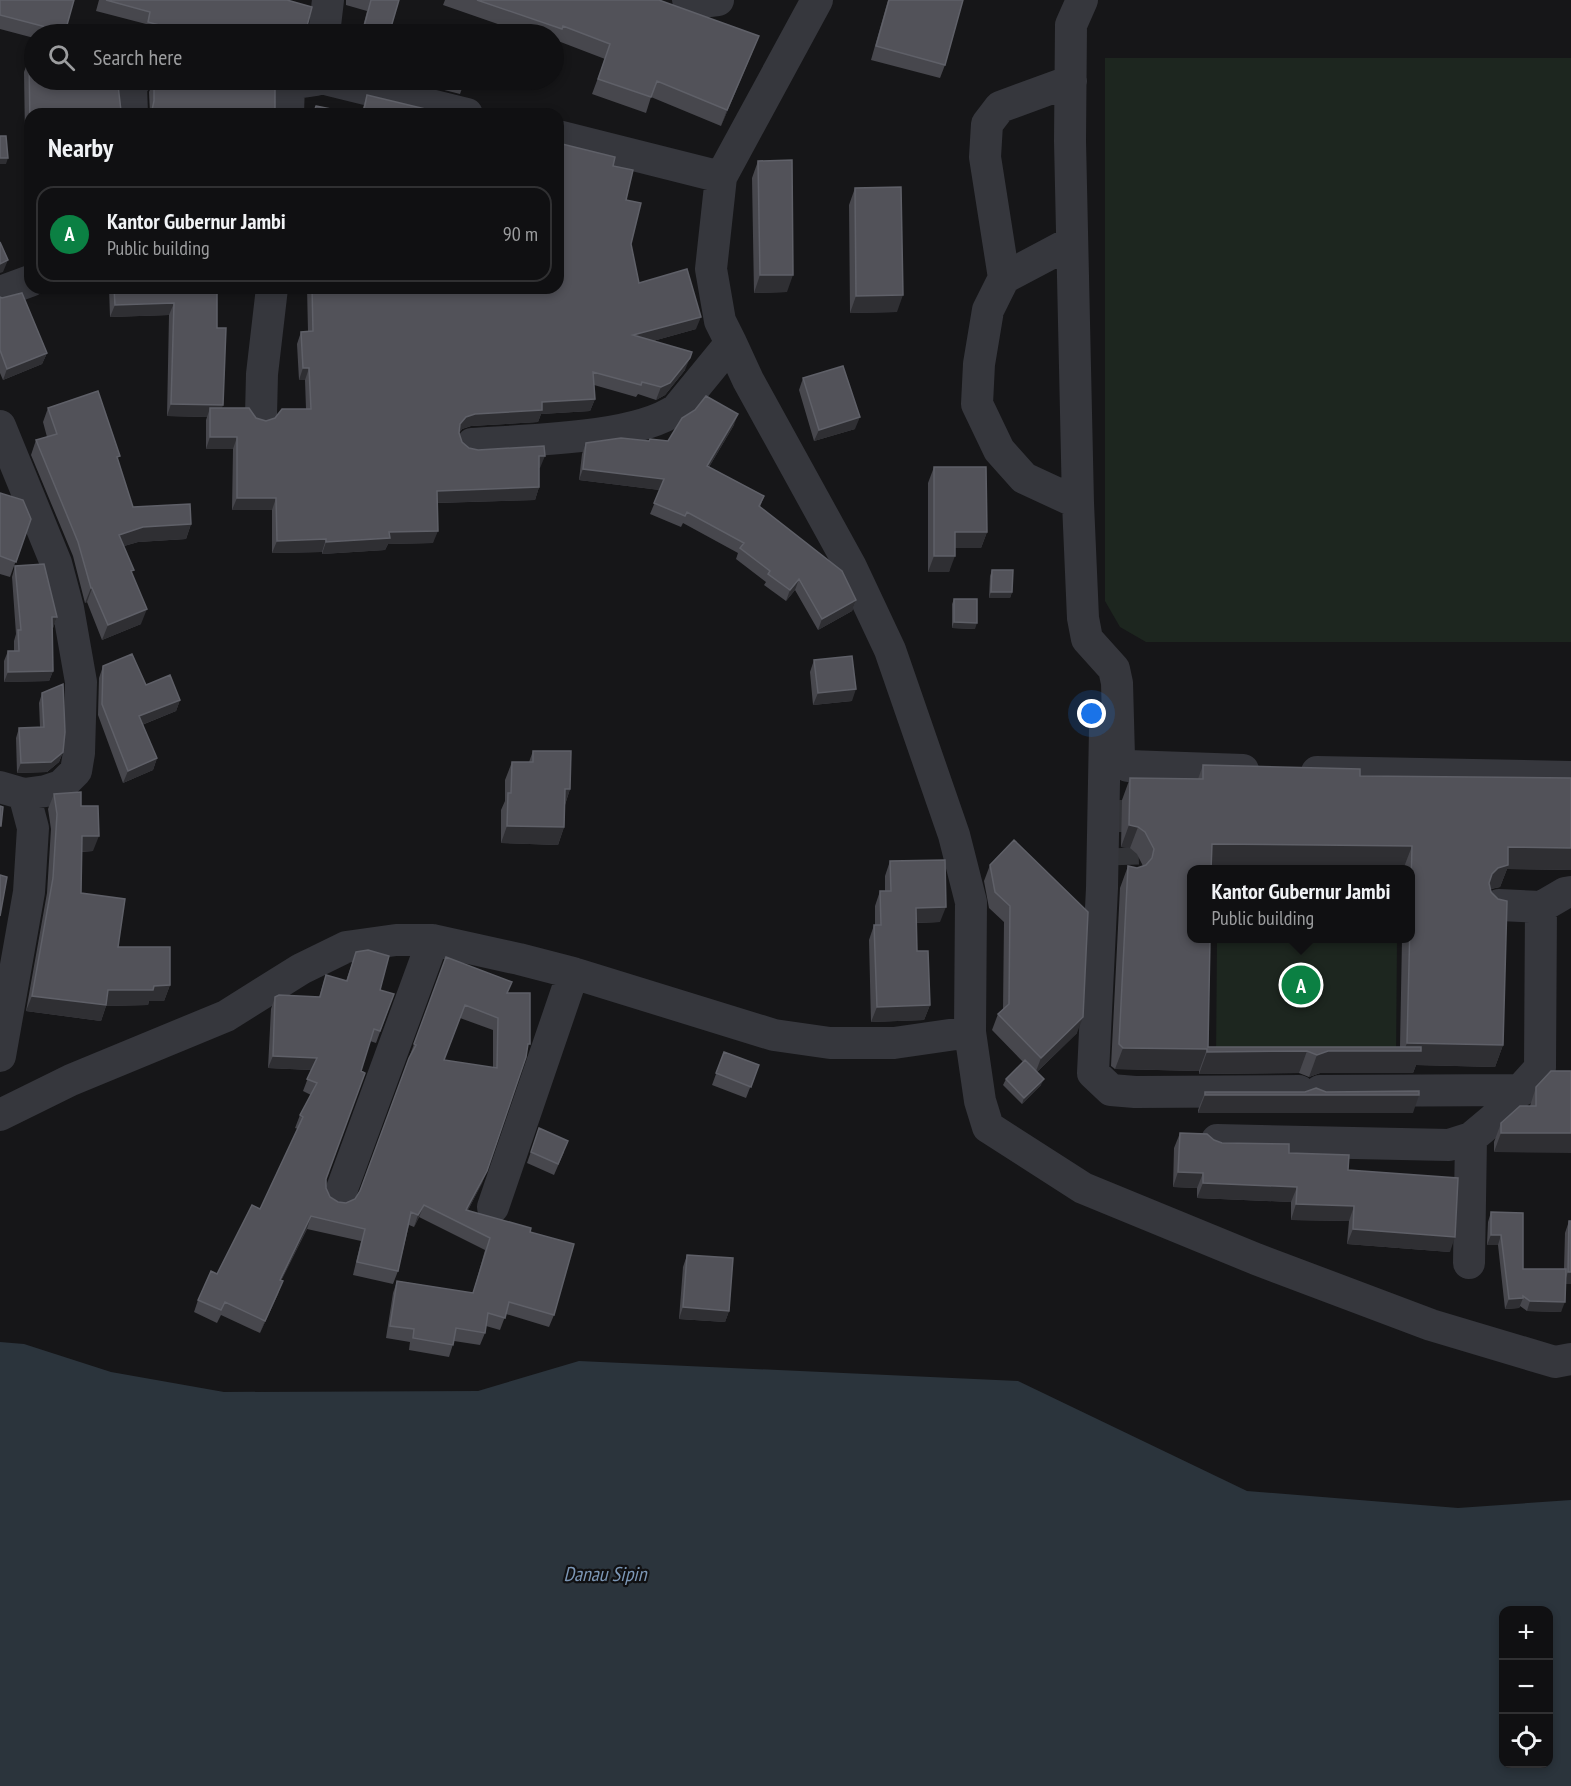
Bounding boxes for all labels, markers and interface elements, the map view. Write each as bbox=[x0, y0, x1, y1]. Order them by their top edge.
search box bbox=[24, 24, 564, 90]
icon: search bbox=[45, 41, 78, 74]
text: Search here bbox=[93, 43, 182, 71]
text: Nearby bbox=[48, 131, 113, 164]
text: Kantor Gubernur Jambi bbox=[107, 207, 286, 235]
text: A bbox=[64, 221, 75, 247]
text: 90 m bbox=[503, 221, 538, 247]
text: Public building bbox=[107, 235, 210, 261]
your location bbox=[1077, 699, 1106, 728]
popup bbox=[1187, 865, 1415, 943]
text: Kantor Gubernur Jambi bbox=[1212, 877, 1390, 905]
text: Public building bbox=[1212, 905, 1314, 931]
pin: A bbox=[1282, 962, 1320, 1008]
water label: Danau Sipin bbox=[564, 1561, 648, 1587]
map controls bbox=[1499, 1606, 1553, 1768]
button: + bbox=[1499, 1606, 1553, 1660]
button: − bbox=[1499, 1660, 1553, 1714]
button: locate bbox=[1499, 1714, 1553, 1768]

